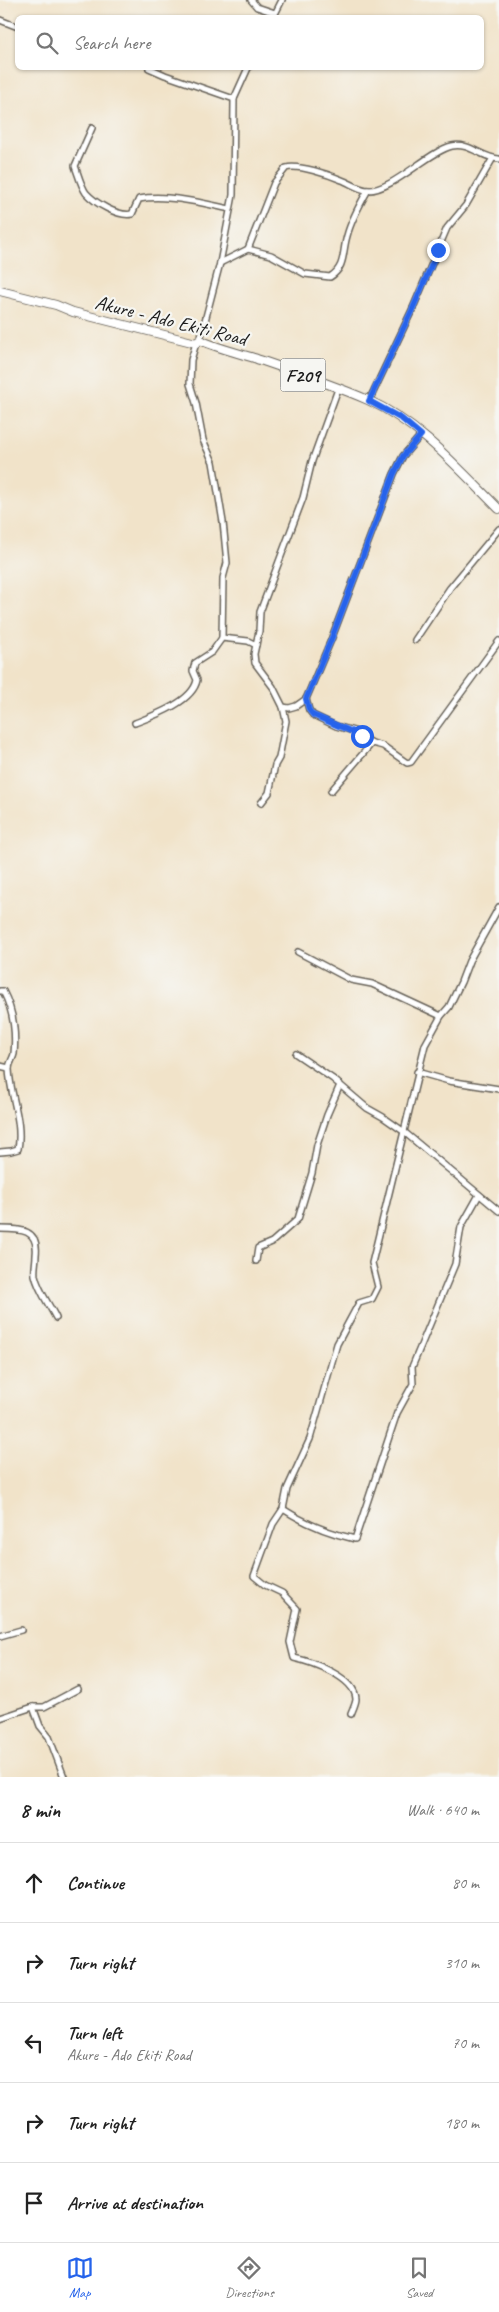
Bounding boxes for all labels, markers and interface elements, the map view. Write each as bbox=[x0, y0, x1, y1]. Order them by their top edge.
search box bbox=[15, 15, 484, 70]
icon: search bbox=[33, 29, 61, 57]
text: Search here bbox=[73, 31, 150, 55]
route end bbox=[427, 239, 450, 262]
street label: Akure - Ado Ekiti Road bbox=[93, 290, 252, 352]
road number: F209 bbox=[280, 358, 326, 392]
route start bbox=[351, 725, 374, 748]
text: 8 min bbox=[20, 1797, 60, 1823]
text: Walk · 640 m bbox=[407, 1800, 479, 1820]
icon: ahead bbox=[20, 1869, 48, 1897]
text: Continue bbox=[67, 1871, 124, 1895]
text: 80 m bbox=[452, 1873, 479, 1893]
icon: right bbox=[20, 1949, 48, 1977]
text: Turn right bbox=[67, 1951, 134, 1975]
text: 310 m bbox=[445, 1953, 479, 1973]
text: Turn left bbox=[67, 2021, 122, 2045]
icon: left bbox=[20, 2029, 48, 2057]
text: 70 m bbox=[452, 2033, 479, 2053]
text: Akure - Ado Ekiti Road bbox=[67, 2045, 191, 2065]
icon: right bbox=[20, 2109, 48, 2137]
text: Turn right bbox=[67, 2111, 134, 2135]
text: 180 m bbox=[445, 2113, 479, 2133]
icon: arrive bbox=[20, 2189, 48, 2217]
text: Arrive at destination bbox=[67, 2191, 203, 2215]
tab: Map bbox=[66, 2254, 94, 2301]
tab: Directions bbox=[225, 2254, 274, 2301]
tab: Saved bbox=[405, 2254, 433, 2301]

